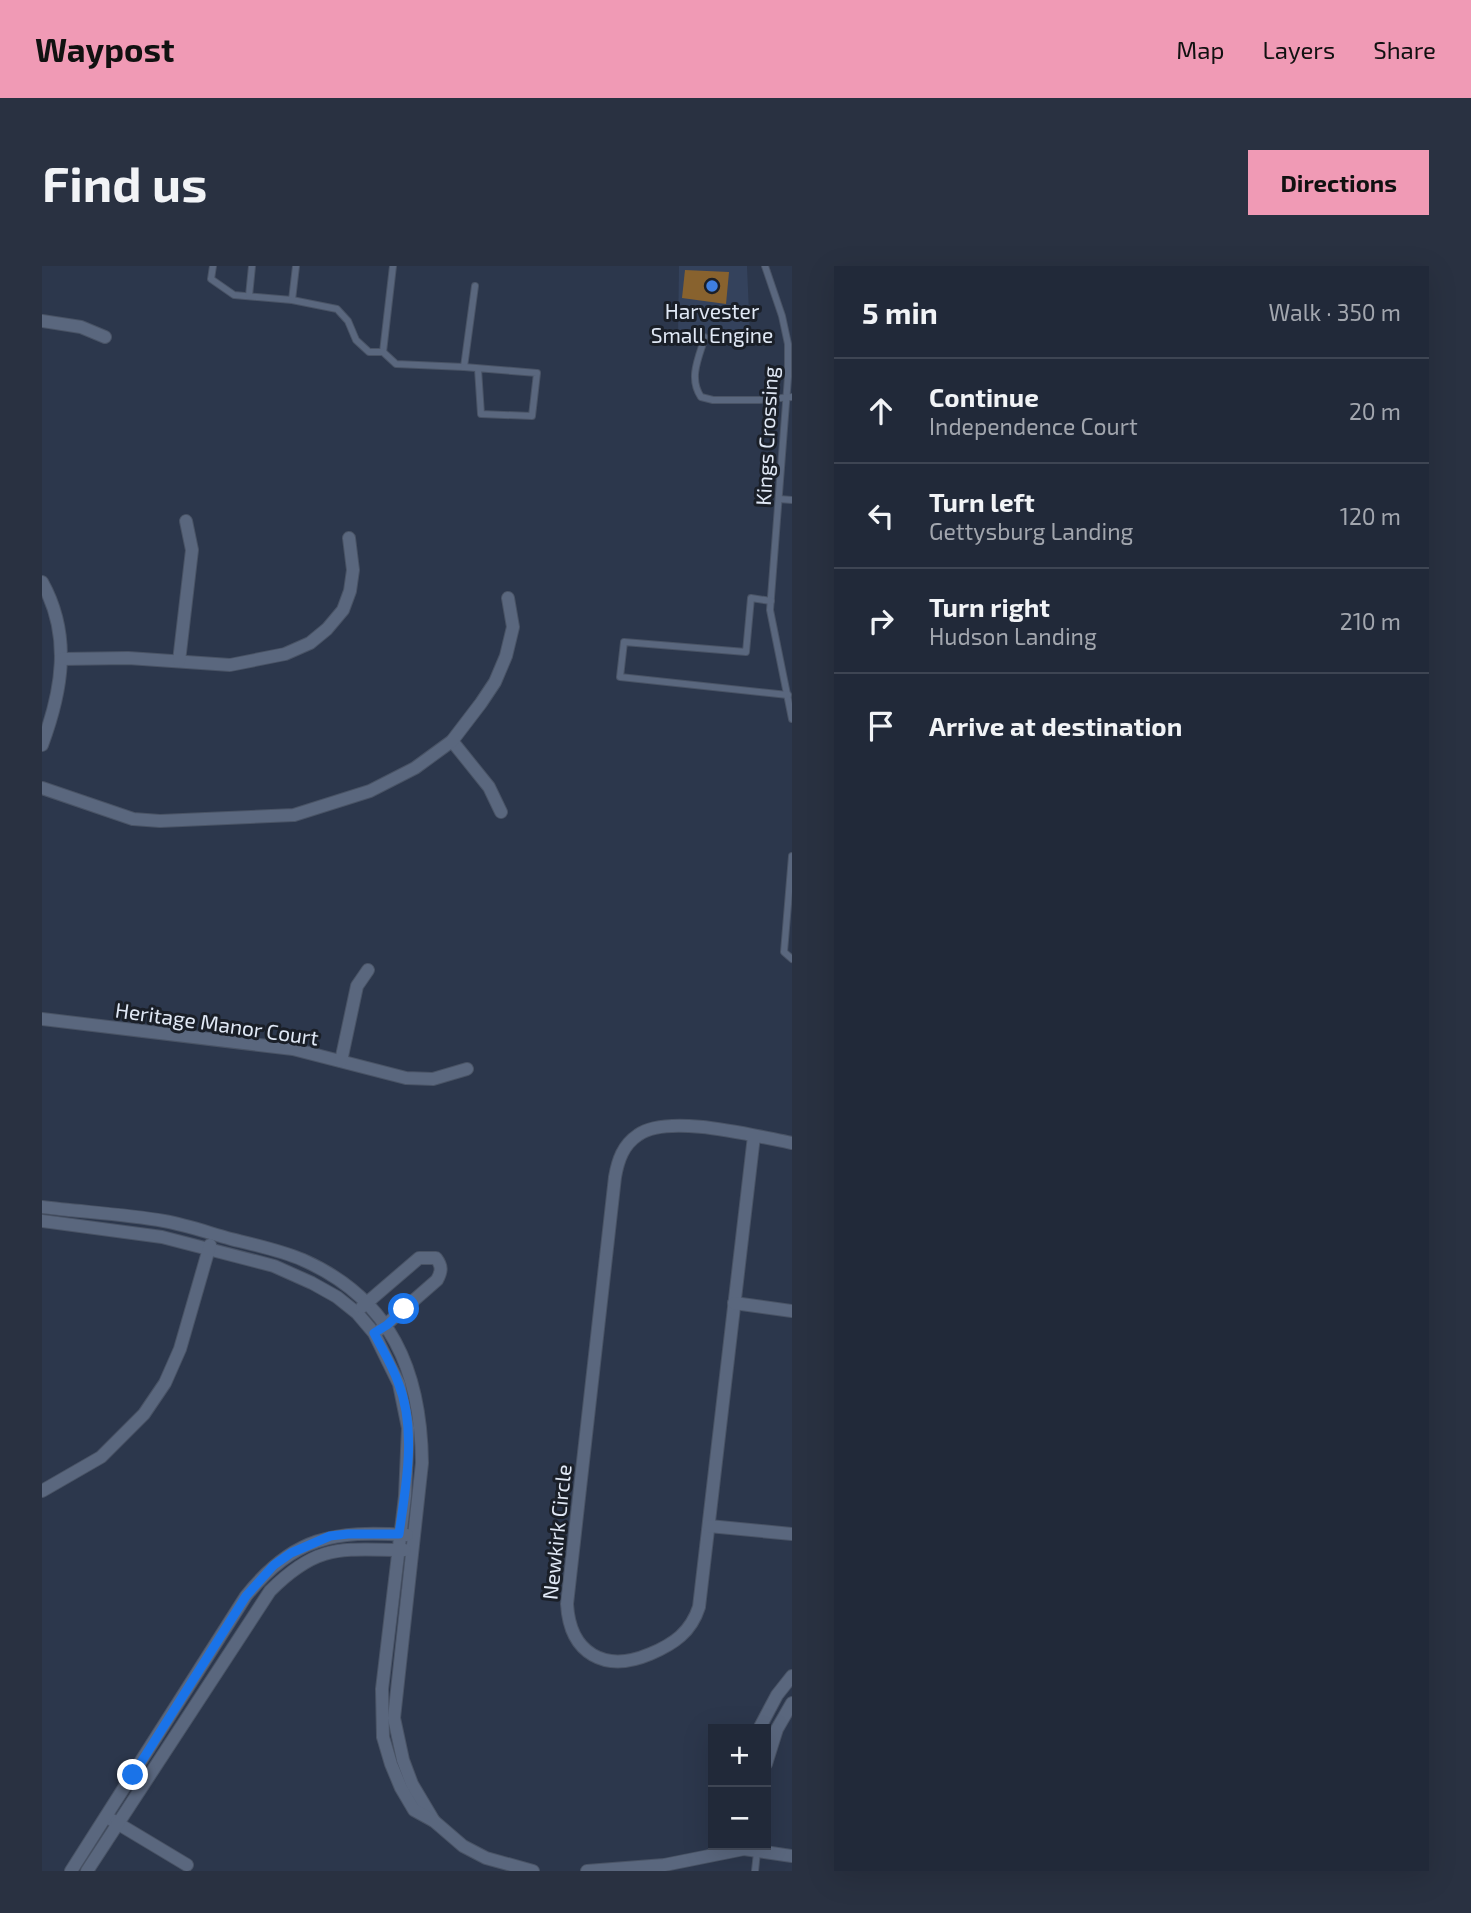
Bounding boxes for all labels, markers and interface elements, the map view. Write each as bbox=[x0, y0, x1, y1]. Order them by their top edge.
text: Waypost bbox=[35, 29, 174, 69]
text: Map bbox=[1176, 35, 1224, 64]
text: Layers bbox=[1262, 35, 1335, 64]
text: Share bbox=[1373, 35, 1436, 64]
button: Directions bbox=[1248, 150, 1429, 215]
text: Find us bbox=[42, 153, 207, 212]
marker: Harvester Small Engine bbox=[704, 278, 720, 294]
text: 5 min bbox=[862, 294, 938, 330]
place label: Harvester Small Engine bbox=[651, 298, 773, 347]
text: Walk · 350 m bbox=[1269, 298, 1401, 326]
street label: Kings Crossing bbox=[750, 365, 782, 506]
text: Continue bbox=[929, 381, 1039, 412]
icon: ahead bbox=[862, 392, 900, 430]
text: 20 m bbox=[1349, 397, 1401, 425]
text: Independence Court bbox=[929, 412, 1138, 440]
text: Turn left bbox=[929, 486, 1035, 517]
icon: left bbox=[862, 497, 900, 535]
text: 120 m bbox=[1340, 502, 1401, 530]
text: Gettysburg Landing bbox=[929, 517, 1133, 545]
text: Turn right bbox=[929, 591, 1050, 622]
icon: right bbox=[862, 602, 900, 640]
text: 210 m bbox=[1340, 607, 1401, 635]
text: Hudson Landing bbox=[929, 622, 1097, 650]
icon: arrive bbox=[862, 707, 900, 745]
text: Arrive at destination bbox=[929, 710, 1182, 741]
street label: Heritage Manor Court bbox=[114, 996, 320, 1050]
route start bbox=[388, 1293, 419, 1324]
street label: Newkirk Circle bbox=[536, 1463, 576, 1601]
map controls bbox=[708, 1724, 771, 1850]
button: + bbox=[708, 1724, 771, 1787]
route end bbox=[117, 1759, 148, 1790]
button: − bbox=[708, 1787, 771, 1850]

